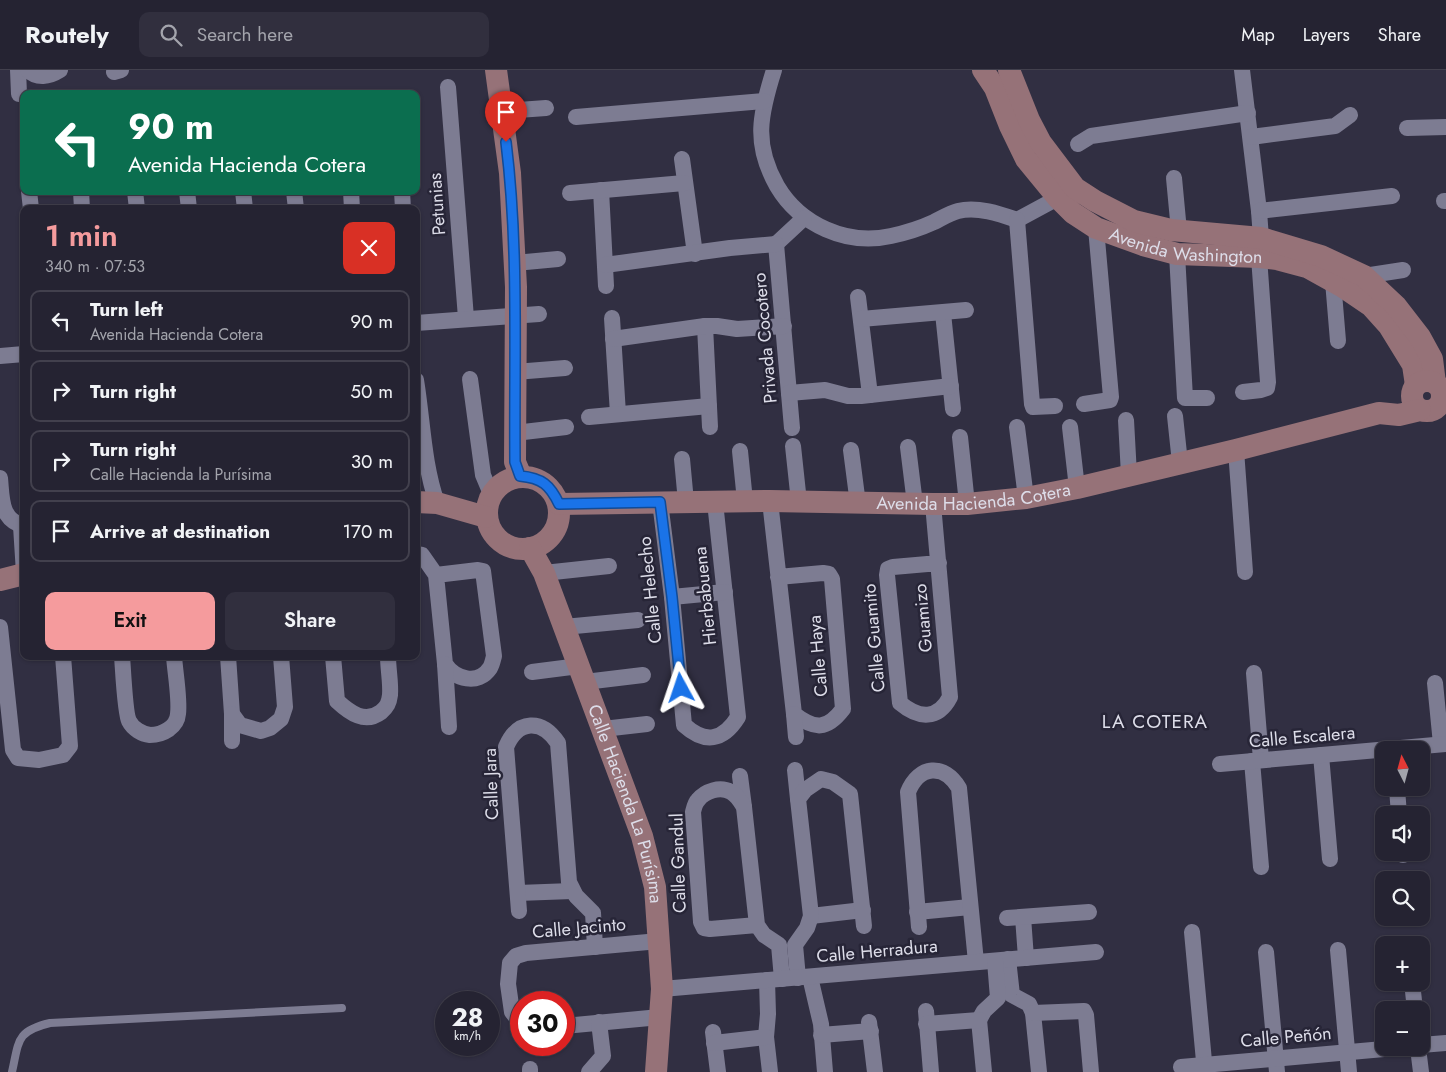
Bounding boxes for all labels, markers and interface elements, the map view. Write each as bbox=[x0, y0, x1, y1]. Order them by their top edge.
search box bbox=[139, 12, 489, 57]
text: Routely bbox=[25, 17, 109, 52]
icon: search bbox=[157, 21, 185, 49]
text: Search here bbox=[197, 21, 293, 48]
text: Map bbox=[1241, 22, 1275, 48]
text: Layers bbox=[1303, 22, 1350, 48]
text: Share bbox=[1378, 22, 1421, 48]
pin bbox=[485, 91, 527, 142]
icon: arrive bbox=[492, 98, 520, 126]
text: 90 m bbox=[128, 102, 214, 152]
icon: left bbox=[45, 110, 110, 175]
text: Avenida Hacienda Cotera bbox=[128, 148, 366, 180]
street label: Petunias bbox=[422, 172, 452, 236]
text: 1 min bbox=[45, 214, 118, 257]
street label: Avenida Washington bbox=[1105, 221, 1263, 270]
button: close bbox=[343, 222, 395, 274]
text: 340 m · 07:53 bbox=[45, 255, 145, 278]
street label: Privada Cocotero bbox=[746, 271, 784, 404]
text: Turn left bbox=[90, 296, 163, 323]
icon: left bbox=[47, 307, 75, 335]
text: 90 m bbox=[350, 308, 393, 335]
text: Avenida Hacienda Cotera bbox=[90, 323, 263, 346]
icon: right bbox=[47, 377, 75, 405]
text: Turn right bbox=[90, 378, 176, 405]
text: 50 m bbox=[350, 378, 393, 405]
text: Turn right bbox=[90, 436, 176, 463]
icon: right bbox=[47, 447, 75, 475]
text: 30 m bbox=[351, 448, 393, 475]
text: Calle Hacienda la Purísima bbox=[90, 463, 272, 486]
street label: Avenida Hacienda Cotera bbox=[876, 477, 1073, 517]
icon: arrive bbox=[47, 517, 75, 545]
text: Arrive at destination bbox=[90, 518, 270, 545]
text: 170 m bbox=[343, 518, 393, 545]
street label: Calle Helecho bbox=[631, 535, 669, 645]
street label: Hierbabuena bbox=[687, 545, 723, 647]
street label: Calle Guamito bbox=[856, 582, 892, 693]
street label: Guamizo bbox=[907, 583, 939, 653]
button: Exit bbox=[45, 592, 215, 650]
button: Share bbox=[225, 592, 395, 650]
street label: Calle Haya bbox=[801, 614, 835, 698]
position arrow bbox=[654, 661, 706, 713]
street label: Calle Hacienda La Purísima bbox=[581, 701, 669, 904]
district label: LA COTERA bbox=[1102, 708, 1208, 735]
street label: Calle Escalera bbox=[1248, 719, 1356, 755]
north arrow bbox=[1375, 741, 1430, 796]
map controls bbox=[1375, 741, 1430, 1056]
street label: Calle Jara bbox=[477, 748, 505, 820]
button: sound bbox=[1375, 806, 1430, 861]
street label: Calle Gandul bbox=[663, 813, 693, 913]
button: search bbox=[1375, 871, 1430, 926]
street label: Calle Jacinto bbox=[531, 911, 627, 945]
street label: Calle Herradura bbox=[815, 933, 939, 969]
button: + bbox=[1375, 936, 1430, 991]
speed limit sign: 30 bbox=[510, 991, 575, 1056]
text: 28 bbox=[451, 999, 484, 1035]
button: − bbox=[1375, 1001, 1430, 1056]
street label: Calle Peñón bbox=[1239, 1020, 1333, 1054]
text: km/h bbox=[454, 1027, 481, 1045]

